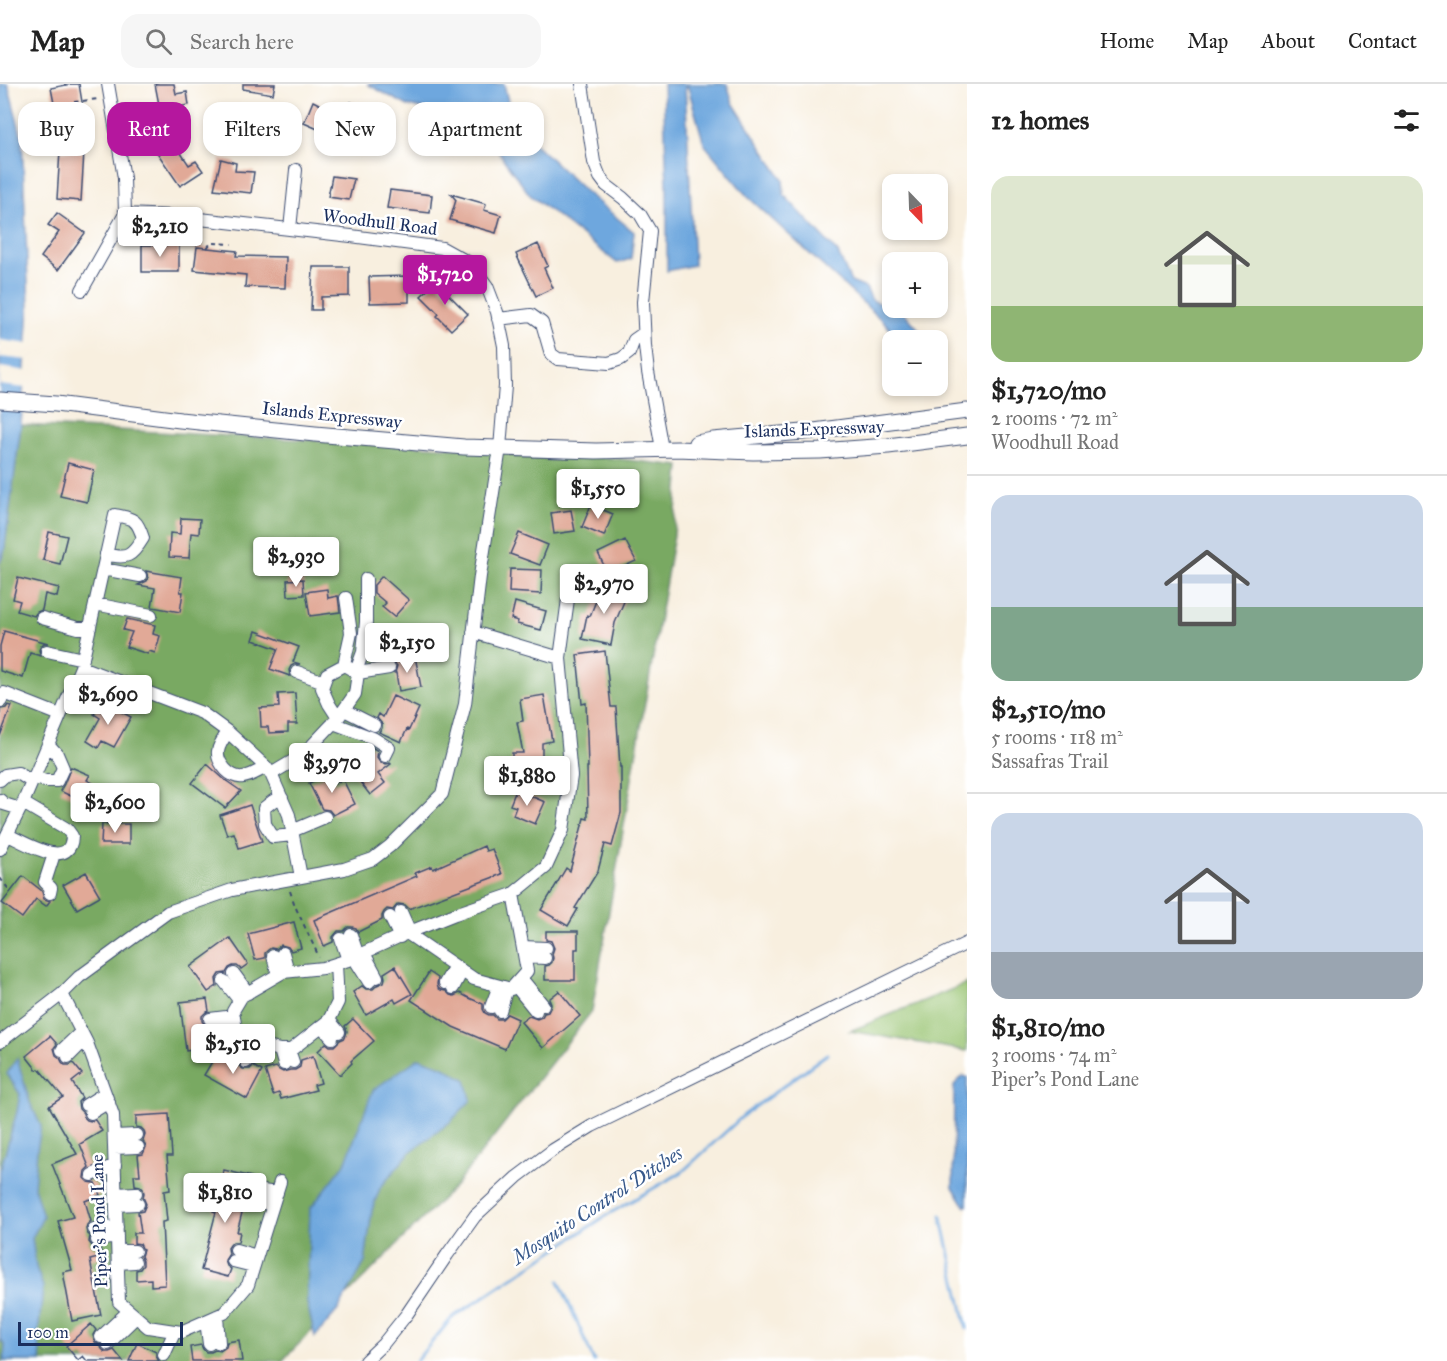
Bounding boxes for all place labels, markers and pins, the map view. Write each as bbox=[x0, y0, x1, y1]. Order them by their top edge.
pin: $2,210 bbox=[111, 207, 209, 258]
pin: $1,720 bbox=[396, 255, 494, 306]
pin: $1,550 bbox=[549, 469, 647, 520]
pin: $2,930 bbox=[247, 537, 345, 588]
pin: $2,970 bbox=[555, 564, 653, 615]
pin: $2,150 bbox=[358, 623, 456, 674]
pin: $2,690 bbox=[59, 675, 157, 726]
pin: $3,970 bbox=[283, 743, 381, 794]
pin: $1,880 bbox=[478, 756, 576, 807]
pin: $2,600 bbox=[66, 783, 164, 834]
pin: $2,510 bbox=[184, 1024, 282, 1075]
pin: $1,810 bbox=[176, 1173, 274, 1224]

